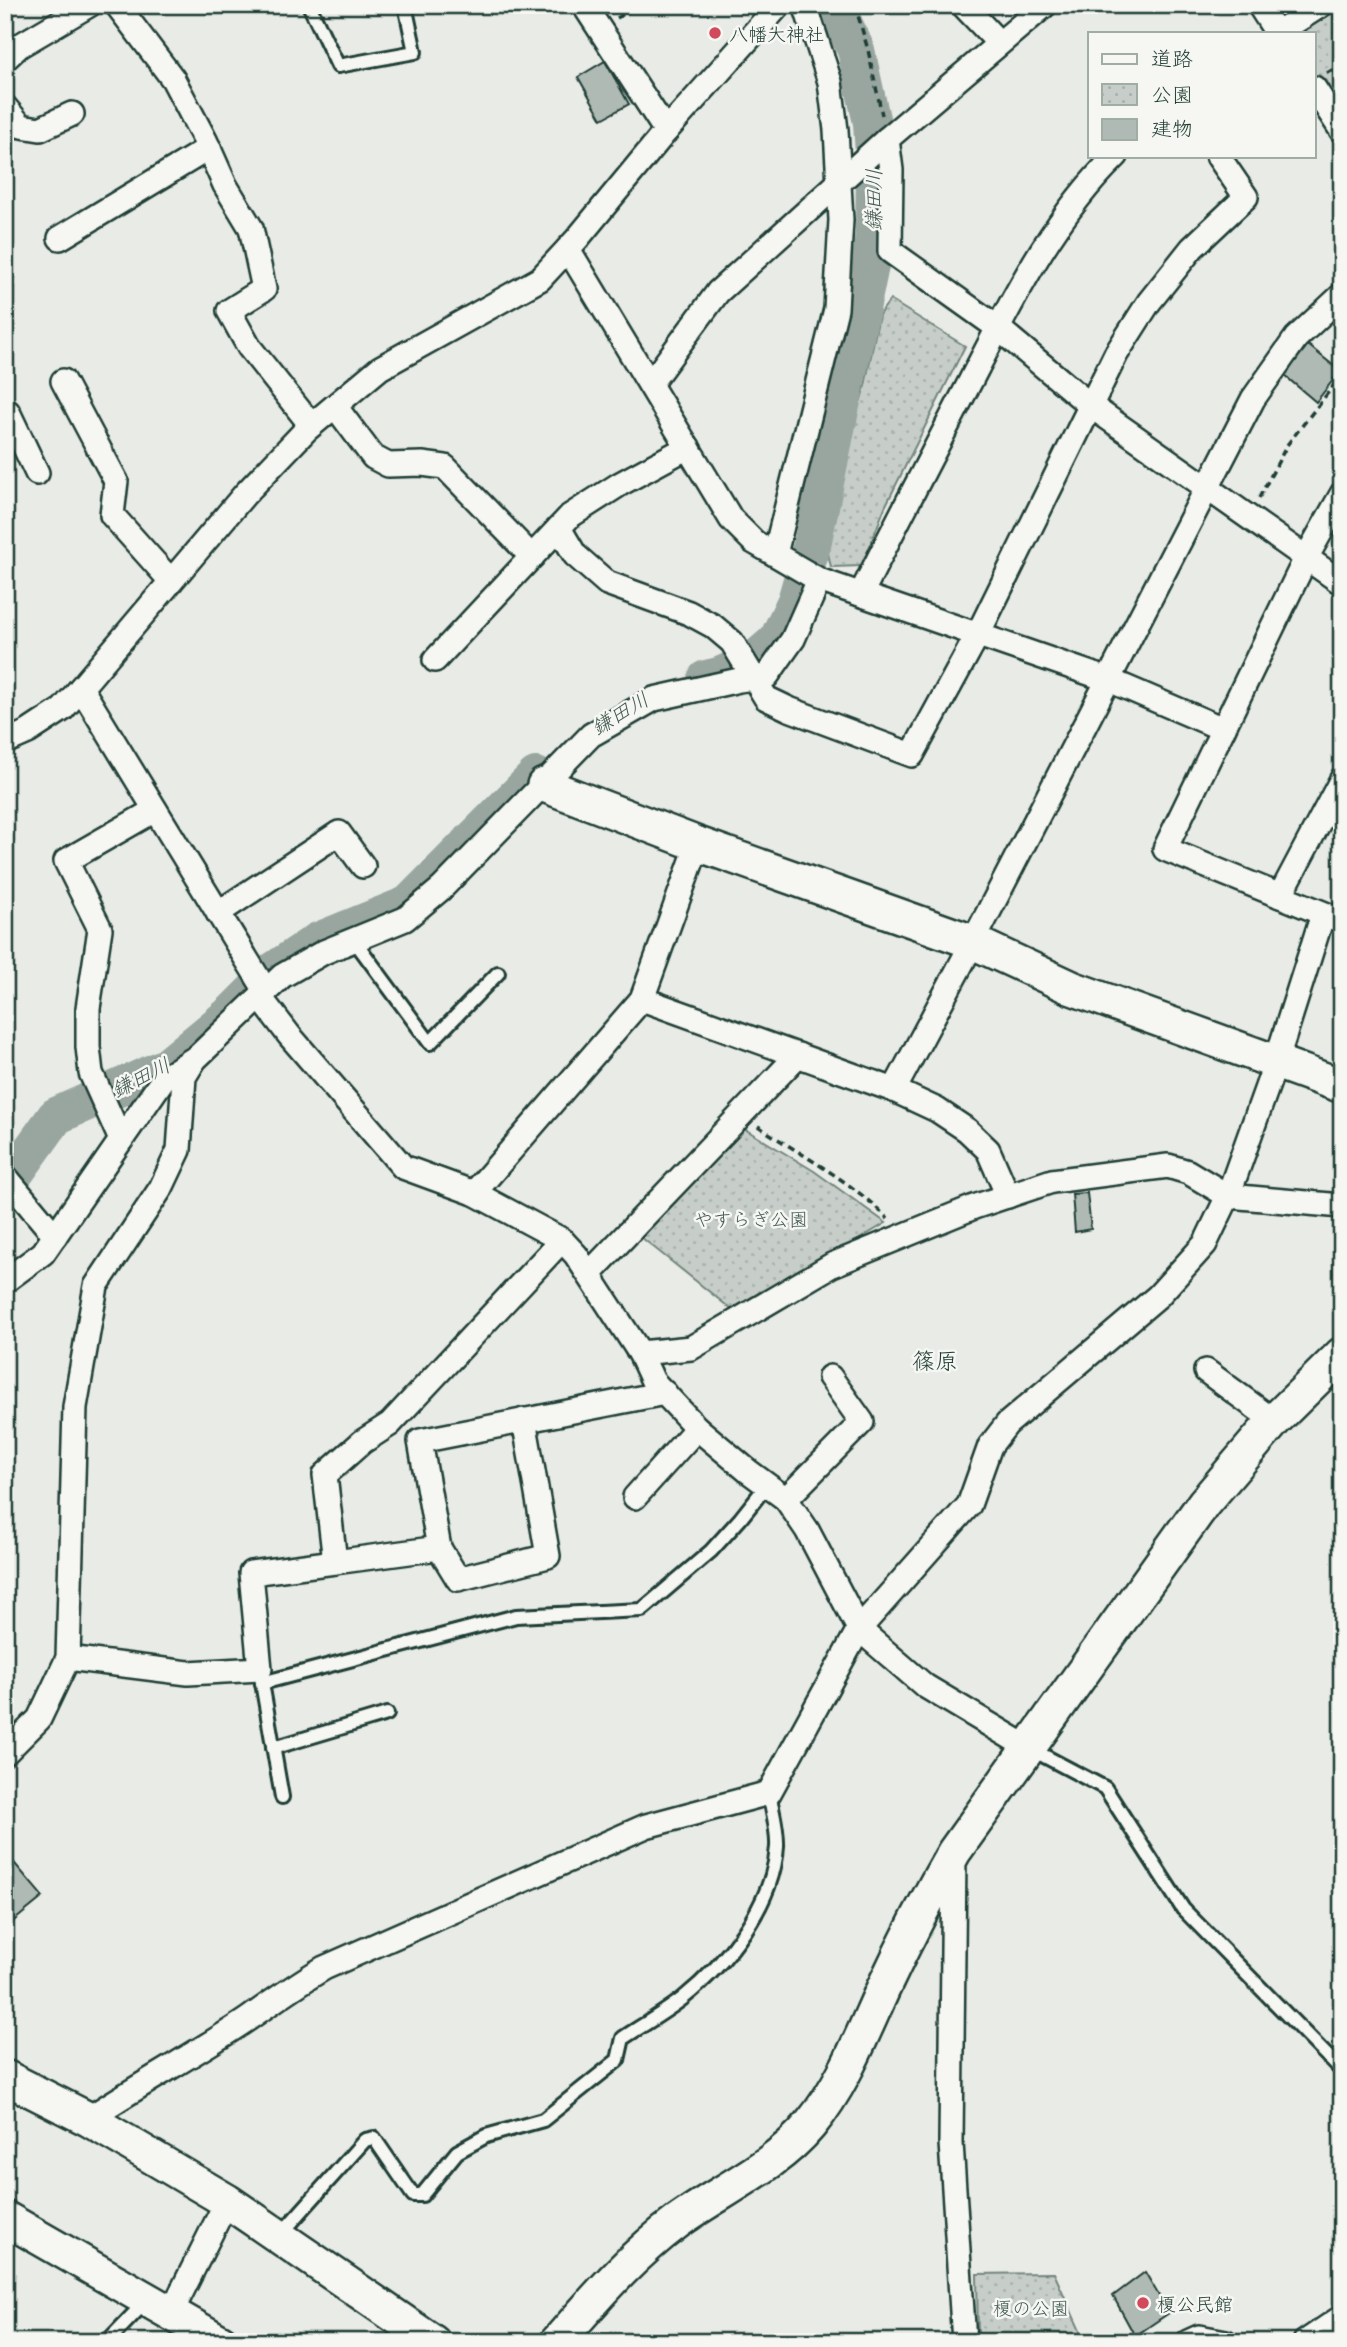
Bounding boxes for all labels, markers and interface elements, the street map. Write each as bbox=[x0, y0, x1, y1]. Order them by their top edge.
place label: 八幡大神社 bbox=[729, 19, 824, 47]
marker: 八幡大神社 bbox=[707, 25, 723, 41]
legend bbox=[1088, 32, 1316, 158]
text: 道路 bbox=[1151, 41, 1193, 73]
text: 公園 bbox=[1151, 77, 1193, 109]
text: 建物 bbox=[1151, 111, 1193, 143]
water label: 鎌田川 bbox=[856, 169, 888, 232]
water label: 鎌田川 bbox=[584, 682, 654, 742]
water label: 鎌田川 bbox=[105, 1047, 175, 1105]
park label: やすらぎ公園 bbox=[694, 1204, 808, 1232]
district label: 篠原 bbox=[912, 1342, 958, 1377]
place label: 榎公民館 bbox=[1157, 2289, 1233, 2317]
park label: 榎の公園 bbox=[993, 2293, 1069, 2321]
marker: 榎公民館 bbox=[1135, 2295, 1151, 2311]

